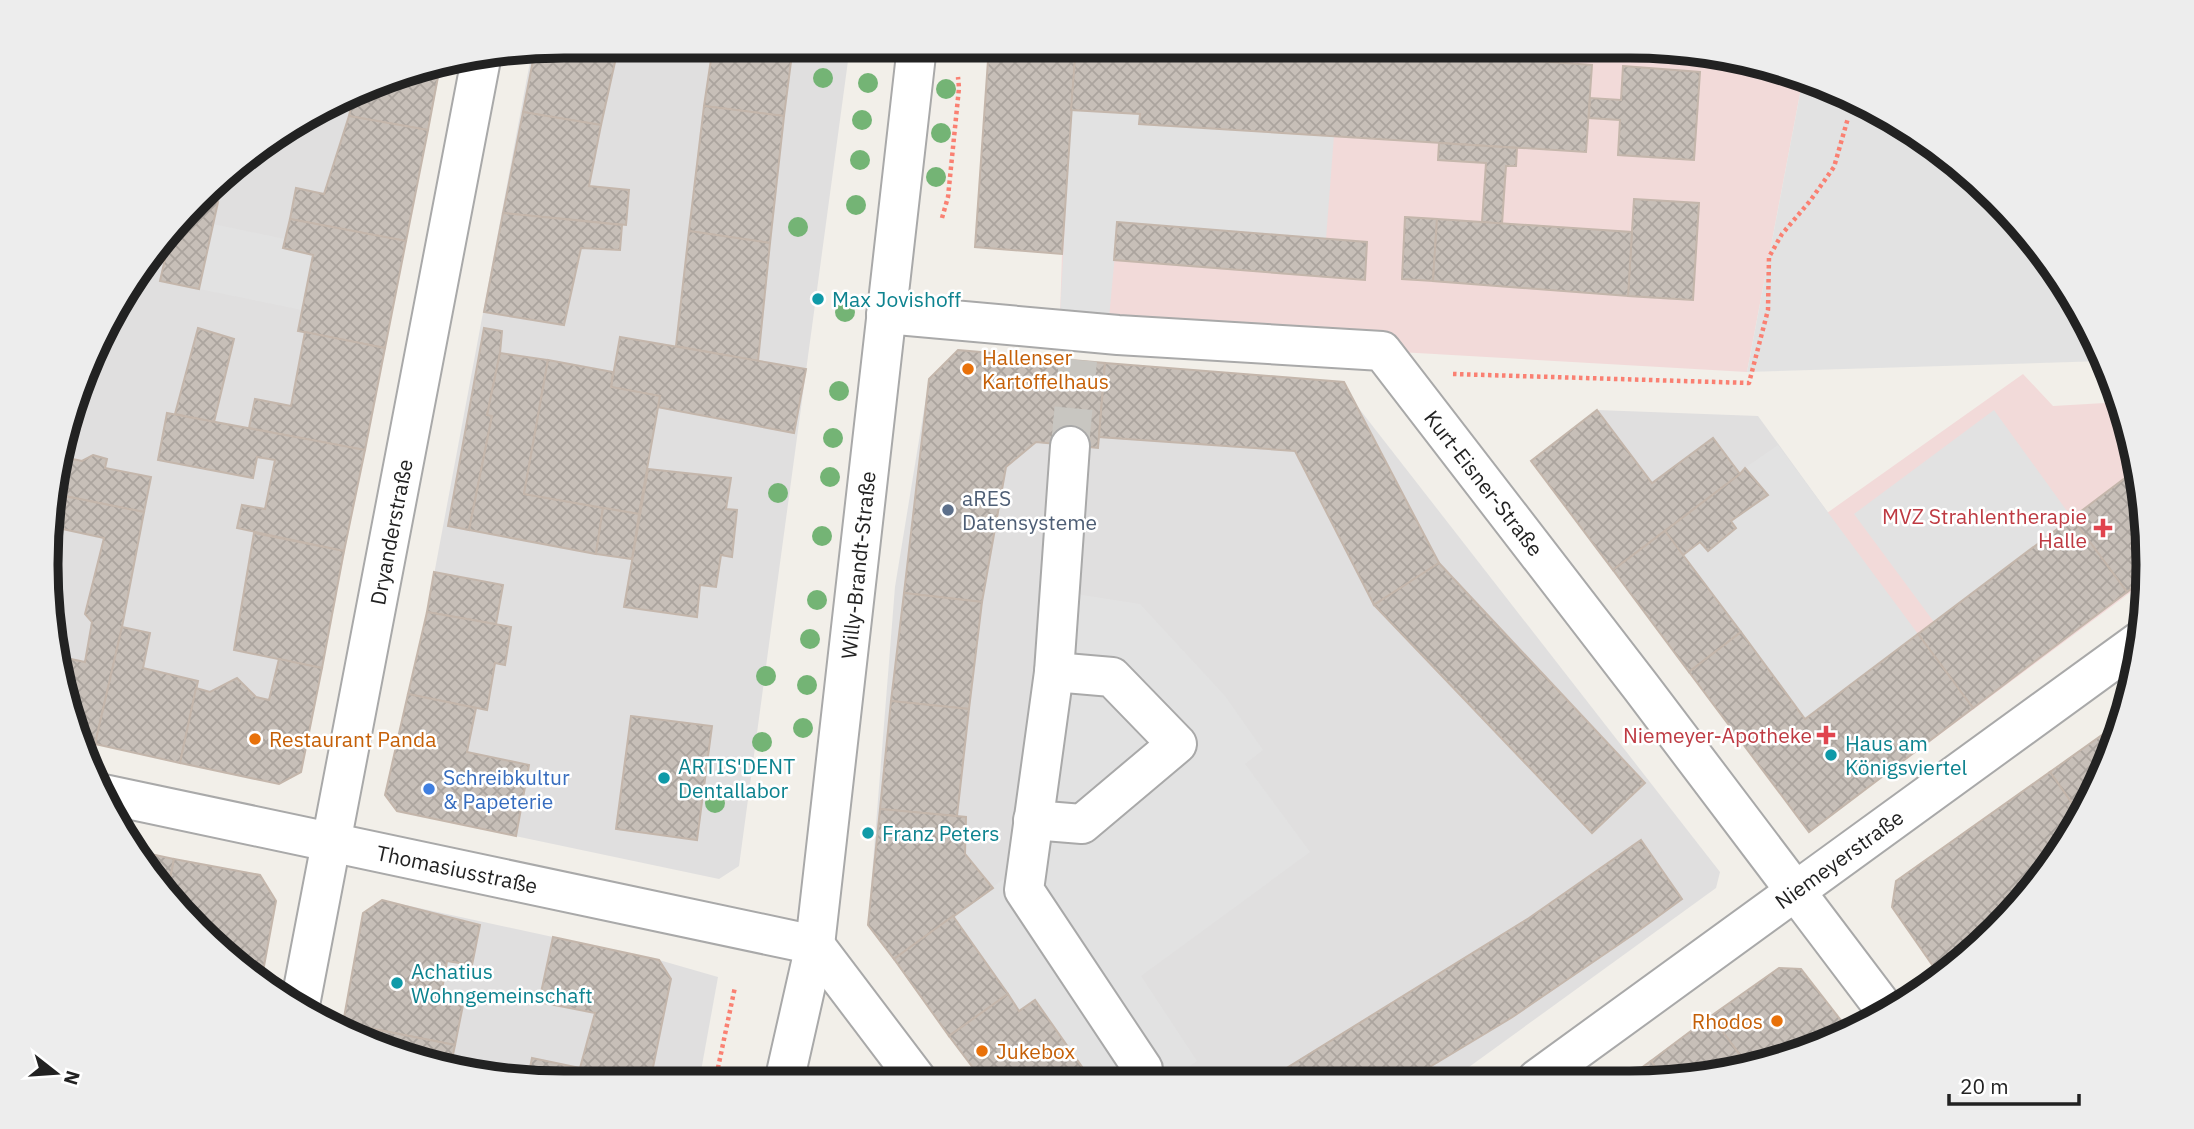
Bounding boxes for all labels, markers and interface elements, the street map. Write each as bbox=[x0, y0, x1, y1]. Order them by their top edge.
place label: Max Jovishoff bbox=[832, 285, 961, 313]
marker: Max Jovishoff bbox=[810, 291, 826, 307]
place label: Hallenser Kartoffelhaus bbox=[982, 343, 1109, 395]
marker: Hallenser Kartoffelhaus bbox=[960, 361, 976, 377]
street label: Kurt-Eisner-Straße bbox=[1418, 404, 1550, 562]
street label: Dryanderstraße bbox=[363, 457, 419, 607]
street label: Willy-Brandt-Straße bbox=[834, 470, 882, 660]
place label: aRES Datensysteme bbox=[962, 484, 1097, 536]
marker: aRES Datensysteme bbox=[940, 502, 956, 518]
place label: MVZ Strahlentherapie Halle bbox=[1882, 502, 2087, 554]
marker: MVZ Strahlentherapie Halle bbox=[2093, 518, 2113, 538]
place label: Niemeyer-Apotheke bbox=[1623, 721, 1812, 749]
place label: Restaurant Panda bbox=[269, 725, 436, 753]
marker: Niemeyer-Apotheke bbox=[1818, 727, 1834, 743]
place label: Haus am Königsviertel bbox=[1845, 729, 1967, 781]
marker: Restaurant Panda bbox=[247, 731, 263, 747]
marker: Haus am Königsviertel bbox=[1823, 747, 1839, 763]
place label: ARTIS'DENT Dentallabor bbox=[678, 752, 795, 804]
place label: Schreibkultur & Papeterie bbox=[443, 763, 570, 815]
marker: ARTIS'DENT Dentallabor bbox=[656, 770, 672, 786]
marker: Schreibkultur & Papeterie bbox=[421, 781, 437, 797]
street label: Niemeyerstraße bbox=[1769, 803, 1909, 915]
place label: Franz Peters bbox=[882, 819, 999, 847]
marker: Franz Peters bbox=[860, 825, 876, 841]
street label: Thomasiusstraße bbox=[374, 838, 540, 900]
place label: Achatius Wohngemeinschaft bbox=[411, 957, 593, 1009]
marker: Achatius Wohngemeinschaft bbox=[389, 975, 405, 991]
place label: Rhodos bbox=[1692, 1007, 1763, 1035]
marker: Rhodos bbox=[1769, 1013, 1785, 1029]
place label: Jukebox bbox=[996, 1037, 1076, 1065]
north arrow bbox=[21, 1038, 91, 1108]
marker: Jukebox bbox=[974, 1043, 990, 1059]
scale bar bbox=[1949, 1062, 2078, 1106]
text: N bbox=[59, 1068, 86, 1088]
text: 20 m bbox=[1960, 1072, 2009, 1100]

